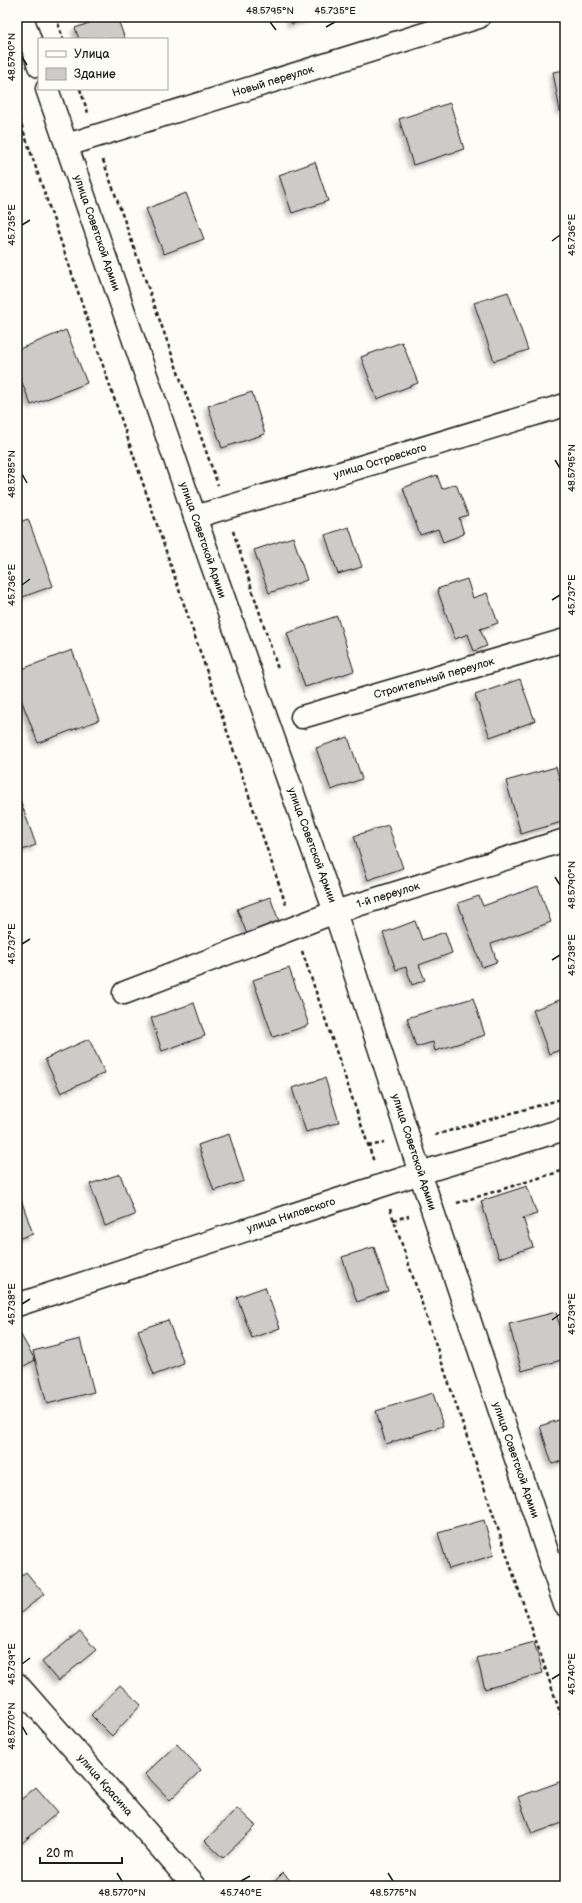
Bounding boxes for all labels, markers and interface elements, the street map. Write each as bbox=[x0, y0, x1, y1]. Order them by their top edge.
text: 48.5795°N bbox=[246, 5, 294, 17]
text: 45.735°E bbox=[314, 5, 356, 17]
text: 48.5790°N bbox=[6, 33, 18, 81]
legend bbox=[38, 38, 168, 90]
text: Улица bbox=[74, 47, 110, 62]
street label: Новый переулок bbox=[231, 62, 315, 100]
text: Здание bbox=[74, 67, 116, 82]
street label: улица Советской Армии bbox=[71, 173, 123, 293]
text: 45.735°E bbox=[6, 204, 18, 246]
text: 45.736°E bbox=[566, 214, 578, 256]
street label: улица Островского bbox=[332, 441, 428, 481]
text: 48.5795°N bbox=[566, 444, 578, 492]
text: 48.5785°N bbox=[6, 450, 18, 498]
street label: улица Советской Армии bbox=[177, 480, 229, 600]
text: 45.736°E bbox=[6, 564, 18, 606]
text: 45.737°E bbox=[566, 574, 578, 615]
street label: Строительный переулок bbox=[372, 655, 496, 701]
street label: улица Советской Армии bbox=[285, 786, 339, 904]
text: 48.5790°N bbox=[566, 861, 578, 909]
street label: 1-й переулок bbox=[355, 879, 421, 911]
text: 45.737°E bbox=[6, 923, 18, 964]
text: 45.738°E bbox=[566, 934, 578, 976]
street label: улица Советской Армии bbox=[389, 1092, 439, 1212]
street label: улица Ниловского bbox=[245, 1195, 337, 1235]
text: 45.738°E bbox=[6, 1283, 18, 1325]
text: 45.739°E bbox=[566, 1293, 578, 1335]
street label: улица Советской Армии bbox=[490, 1400, 542, 1520]
text: 45.739°E bbox=[6, 1643, 18, 1685]
text: 45.740°E bbox=[566, 1653, 578, 1695]
text: 48.5770°N bbox=[6, 1702, 18, 1750]
street label: улица Красина bbox=[75, 1751, 136, 1819]
scale bar bbox=[40, 1839, 122, 1865]
text: 20 m bbox=[46, 1846, 73, 1861]
text: 48.5770°N bbox=[98, 1887, 146, 1899]
text: 45.740°E bbox=[220, 1887, 262, 1899]
text: 48.5775°N bbox=[369, 1887, 417, 1899]

